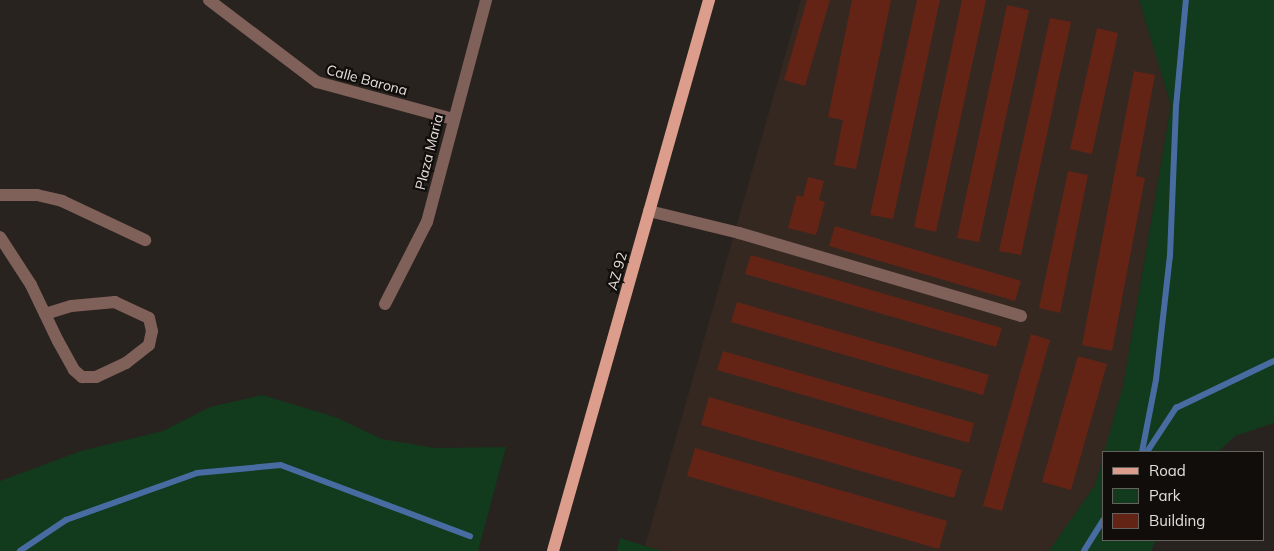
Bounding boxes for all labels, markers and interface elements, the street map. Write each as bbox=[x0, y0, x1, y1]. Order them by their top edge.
street label: Calle Barona bbox=[325, 61, 409, 99]
street label: Plaza Maria bbox=[411, 112, 447, 192]
street label: AZ 92 bbox=[604, 250, 630, 292]
legend bbox=[1102, 451, 1264, 541]
text: Road bbox=[1149, 461, 1186, 480]
text: Park bbox=[1149, 486, 1181, 505]
text: Building bbox=[1149, 511, 1205, 530]

